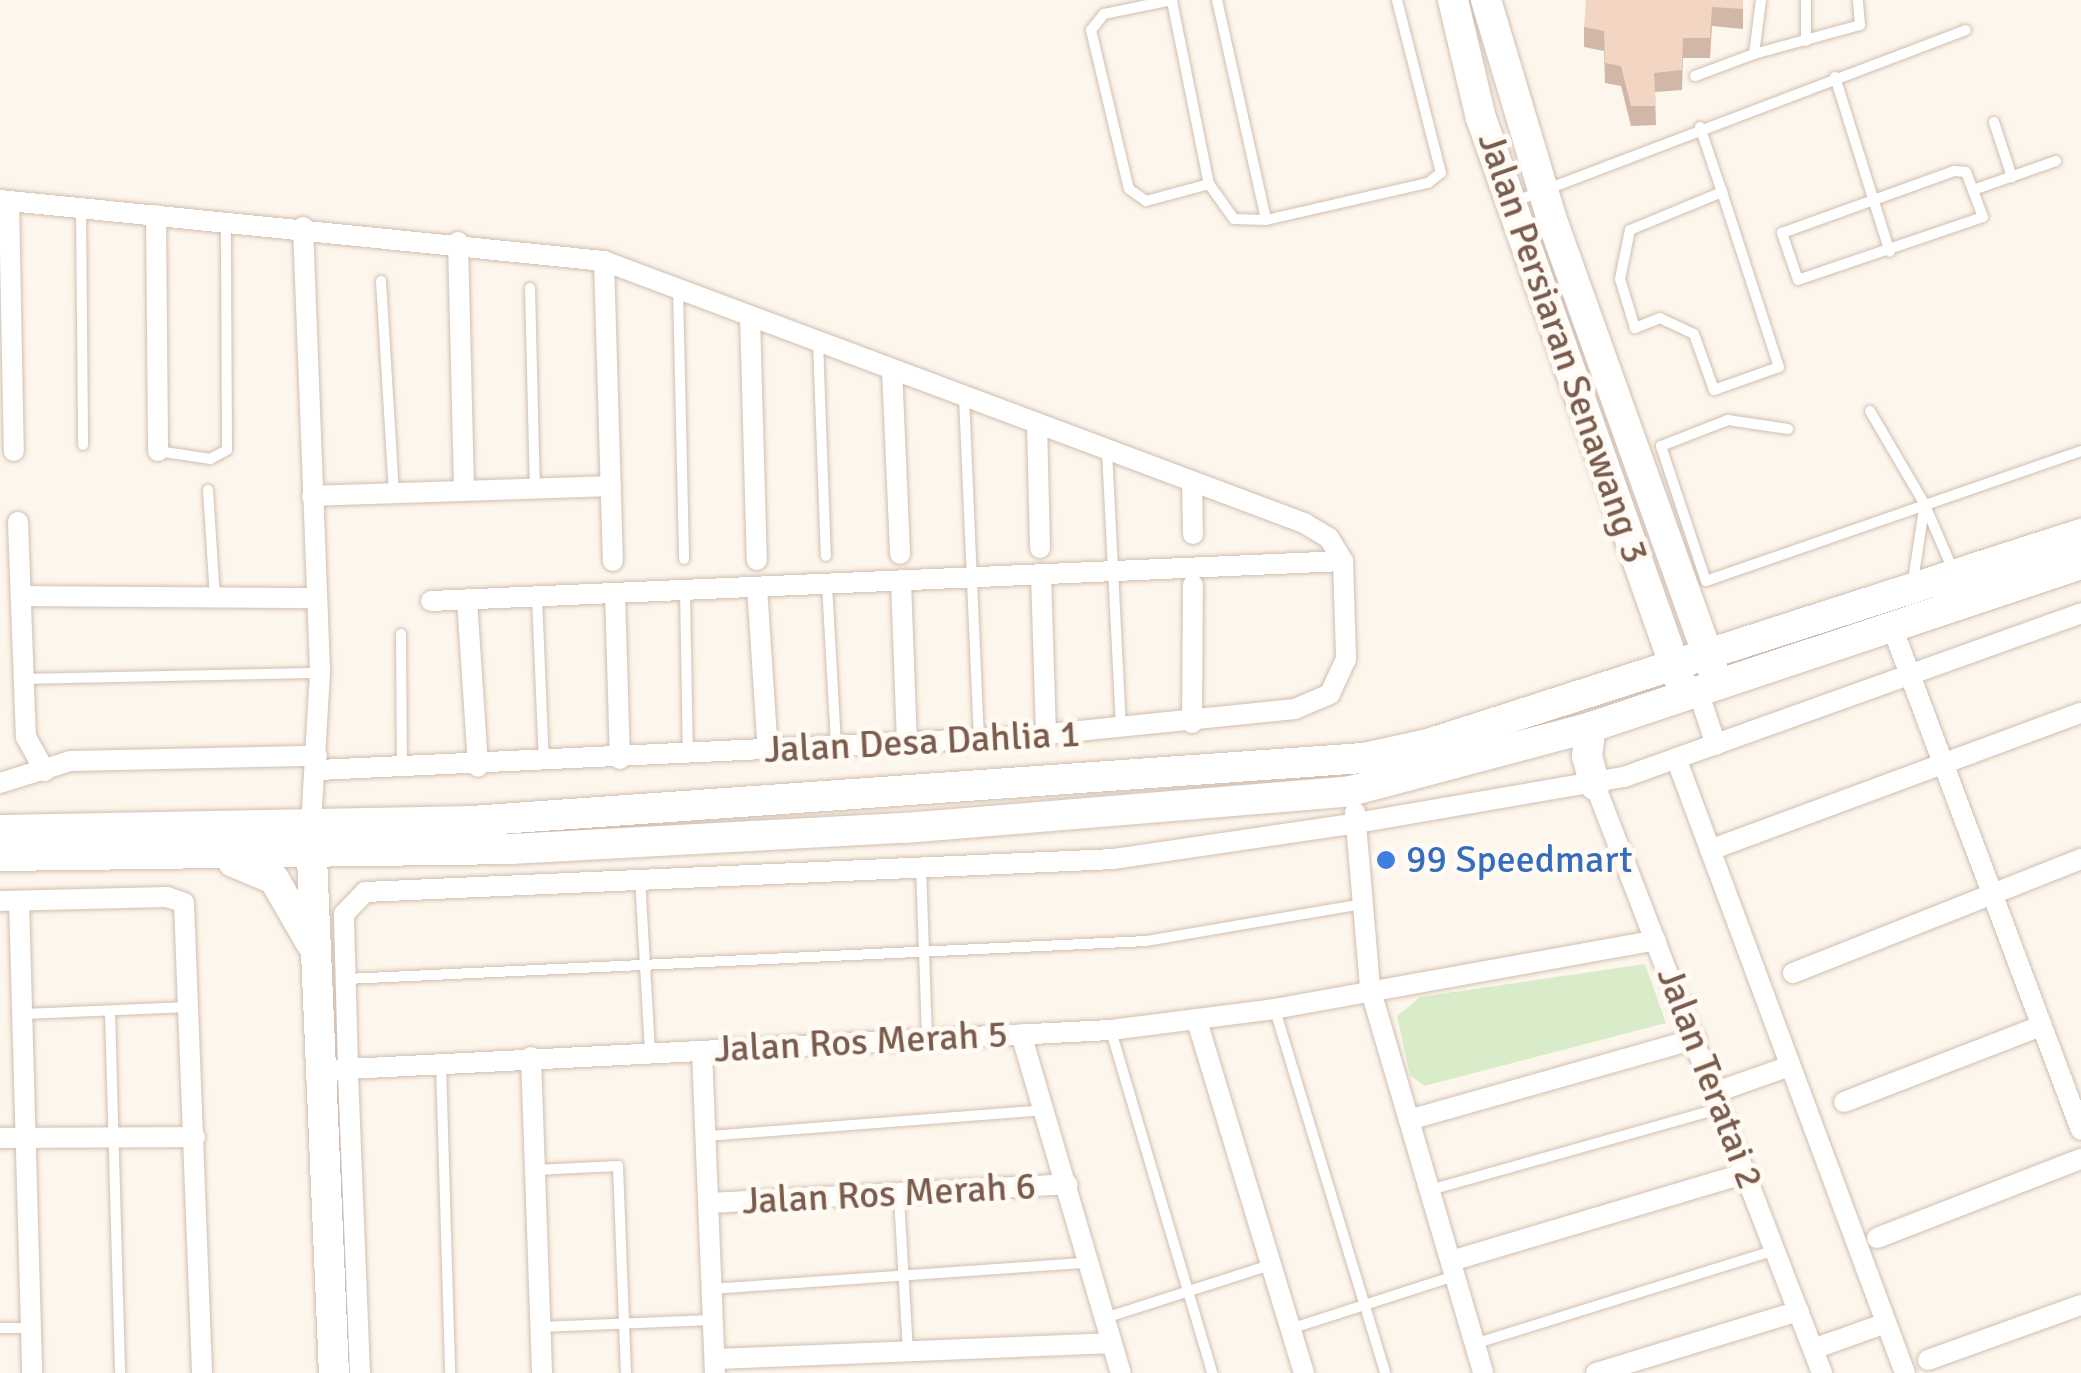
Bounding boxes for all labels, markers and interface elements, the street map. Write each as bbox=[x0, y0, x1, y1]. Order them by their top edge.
street label: Jalan Persiaran Senawang 3 bbox=[1468, 127, 1658, 569]
street label: Jalan Desa Dahlia 1 bbox=[763, 711, 1081, 773]
place label: 99 Speedmart bbox=[1406, 837, 1632, 883]
marker: 99 Speedmart bbox=[1375, 849, 1397, 871]
street label: Jalan Teratai 2 bbox=[1647, 961, 1773, 1195]
street label: Jalan Ros Merah 5 bbox=[713, 1012, 1009, 1072]
street label: Jalan Ros Merah 6 bbox=[741, 1164, 1037, 1224]

